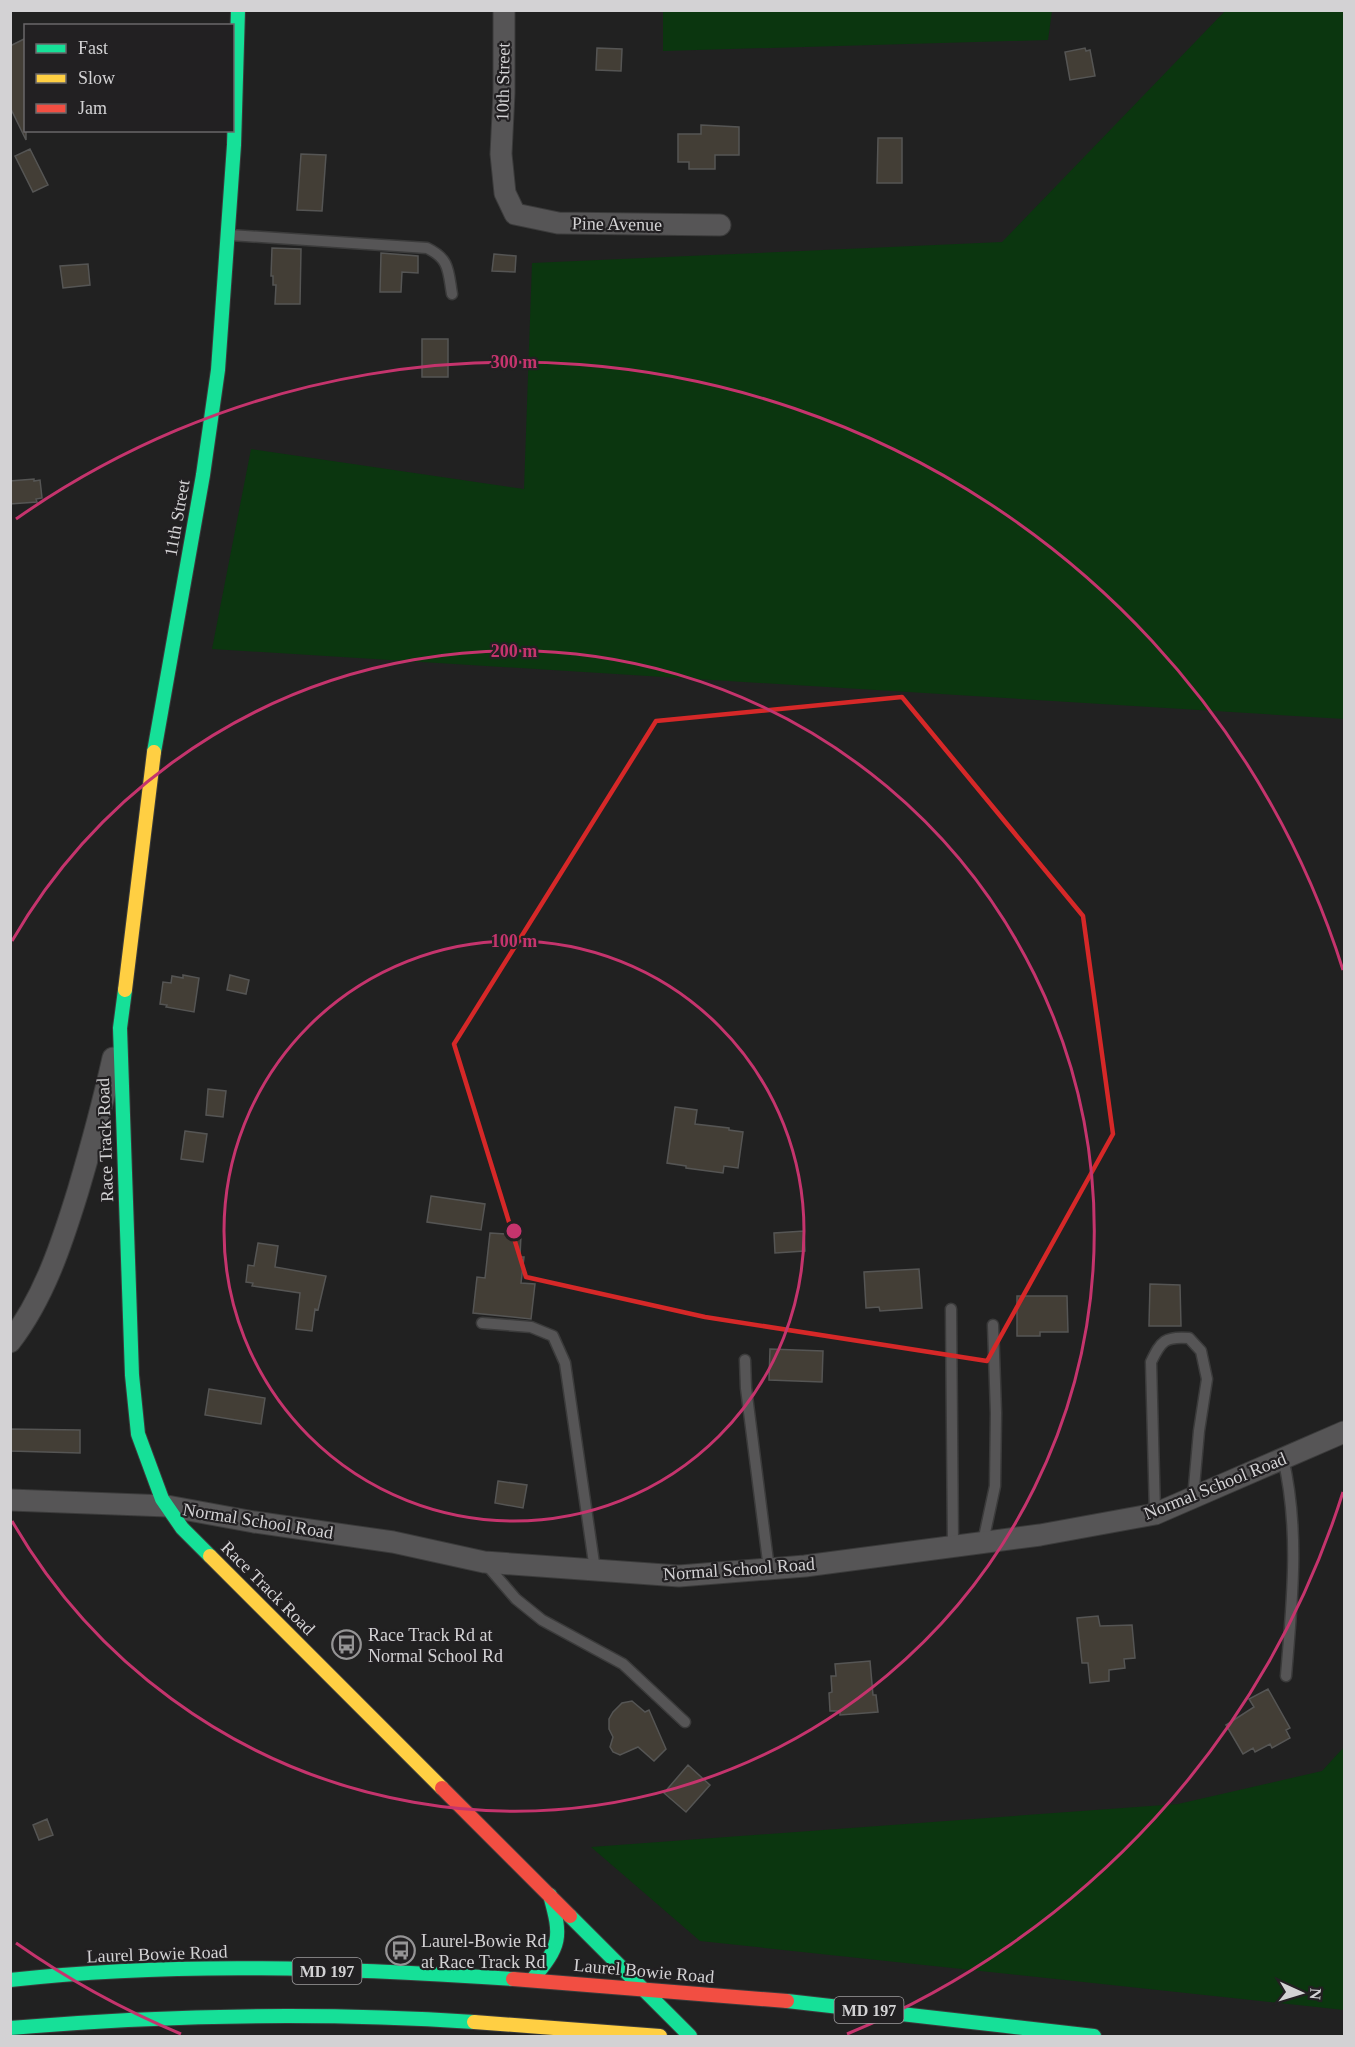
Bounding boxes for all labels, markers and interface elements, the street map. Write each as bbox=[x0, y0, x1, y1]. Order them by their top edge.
legend bbox=[24, 24, 234, 132]
text: Fast bbox=[78, 38, 108, 58]
street label: 10th Street bbox=[492, 43, 514, 121]
text: Slow bbox=[78, 68, 115, 88]
text: Jam bbox=[78, 98, 107, 118]
street label: Pine Avenue bbox=[572, 213, 662, 235]
text: 300 m bbox=[491, 352, 537, 372]
street label: 11th Street bbox=[160, 478, 194, 558]
text: 200 m bbox=[491, 641, 537, 661]
text: 100 m bbox=[491, 931, 537, 951]
street label: Race Track Road bbox=[93, 1078, 117, 1202]
centre of rings bbox=[504, 1221, 524, 1241]
street label: Normal School Road bbox=[1141, 1448, 1289, 1524]
street label: Normal School Road bbox=[181, 1499, 335, 1543]
street label: Race Track Road bbox=[217, 1537, 319, 1639]
street label: Normal School Road bbox=[662, 1554, 816, 1584]
place label: Race Track Rd at Normal School Rd bbox=[368, 1625, 503, 1666]
bus stop icon: Race Track Rd at Normal School Rd bbox=[331, 1629, 363, 1661]
place label: Laurel-Bowie Rd at Race Track Rd bbox=[421, 1931, 546, 1972]
bus stop icon: Laurel-Bowie Rd at Race Track Rd bbox=[384, 1935, 416, 1967]
street label: Laurel Bowie Road bbox=[86, 1942, 228, 1966]
street label: Laurel Bowie Road bbox=[573, 1955, 715, 1987]
road number: MD 197 bbox=[292, 1958, 362, 1984]
north arrow bbox=[1271, 1963, 1331, 2023]
text: N bbox=[1307, 1988, 1324, 2001]
road number: MD 197 bbox=[834, 1997, 904, 2023]

